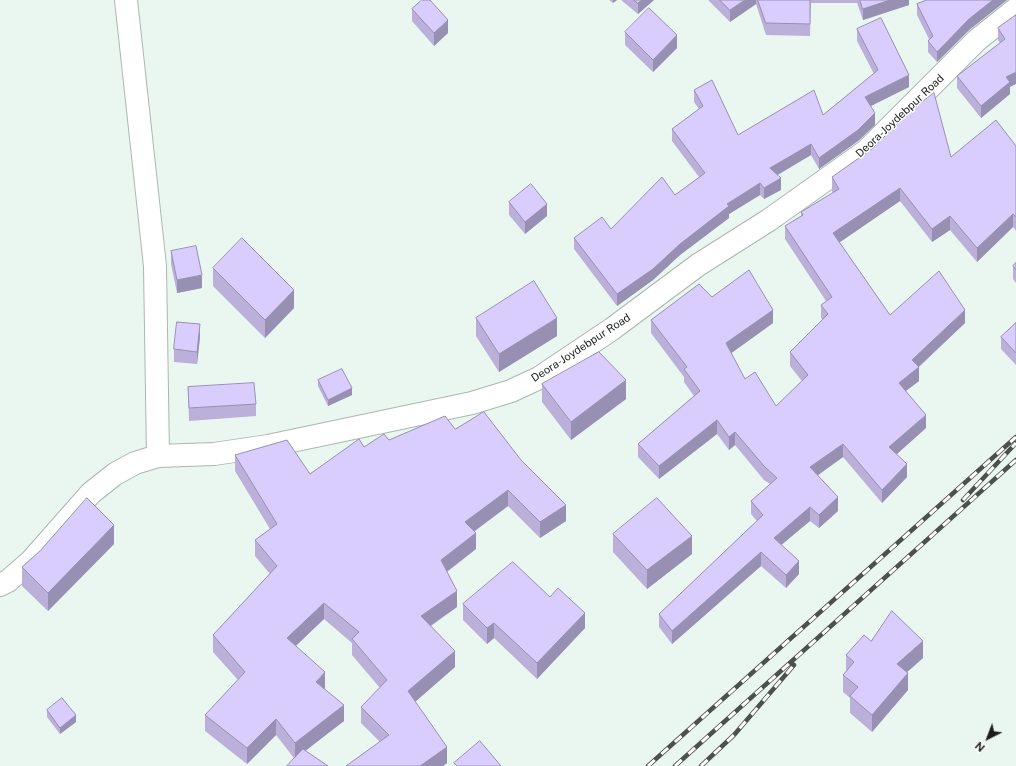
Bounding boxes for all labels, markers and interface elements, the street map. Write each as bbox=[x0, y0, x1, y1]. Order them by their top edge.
street label: Deora-Joydebpur Road bbox=[853, 72, 947, 160]
street label: Deora-Joydebpur Road bbox=[529, 311, 633, 385]
north arrow bbox=[968, 718, 1008, 758]
text: N bbox=[973, 740, 987, 754]

